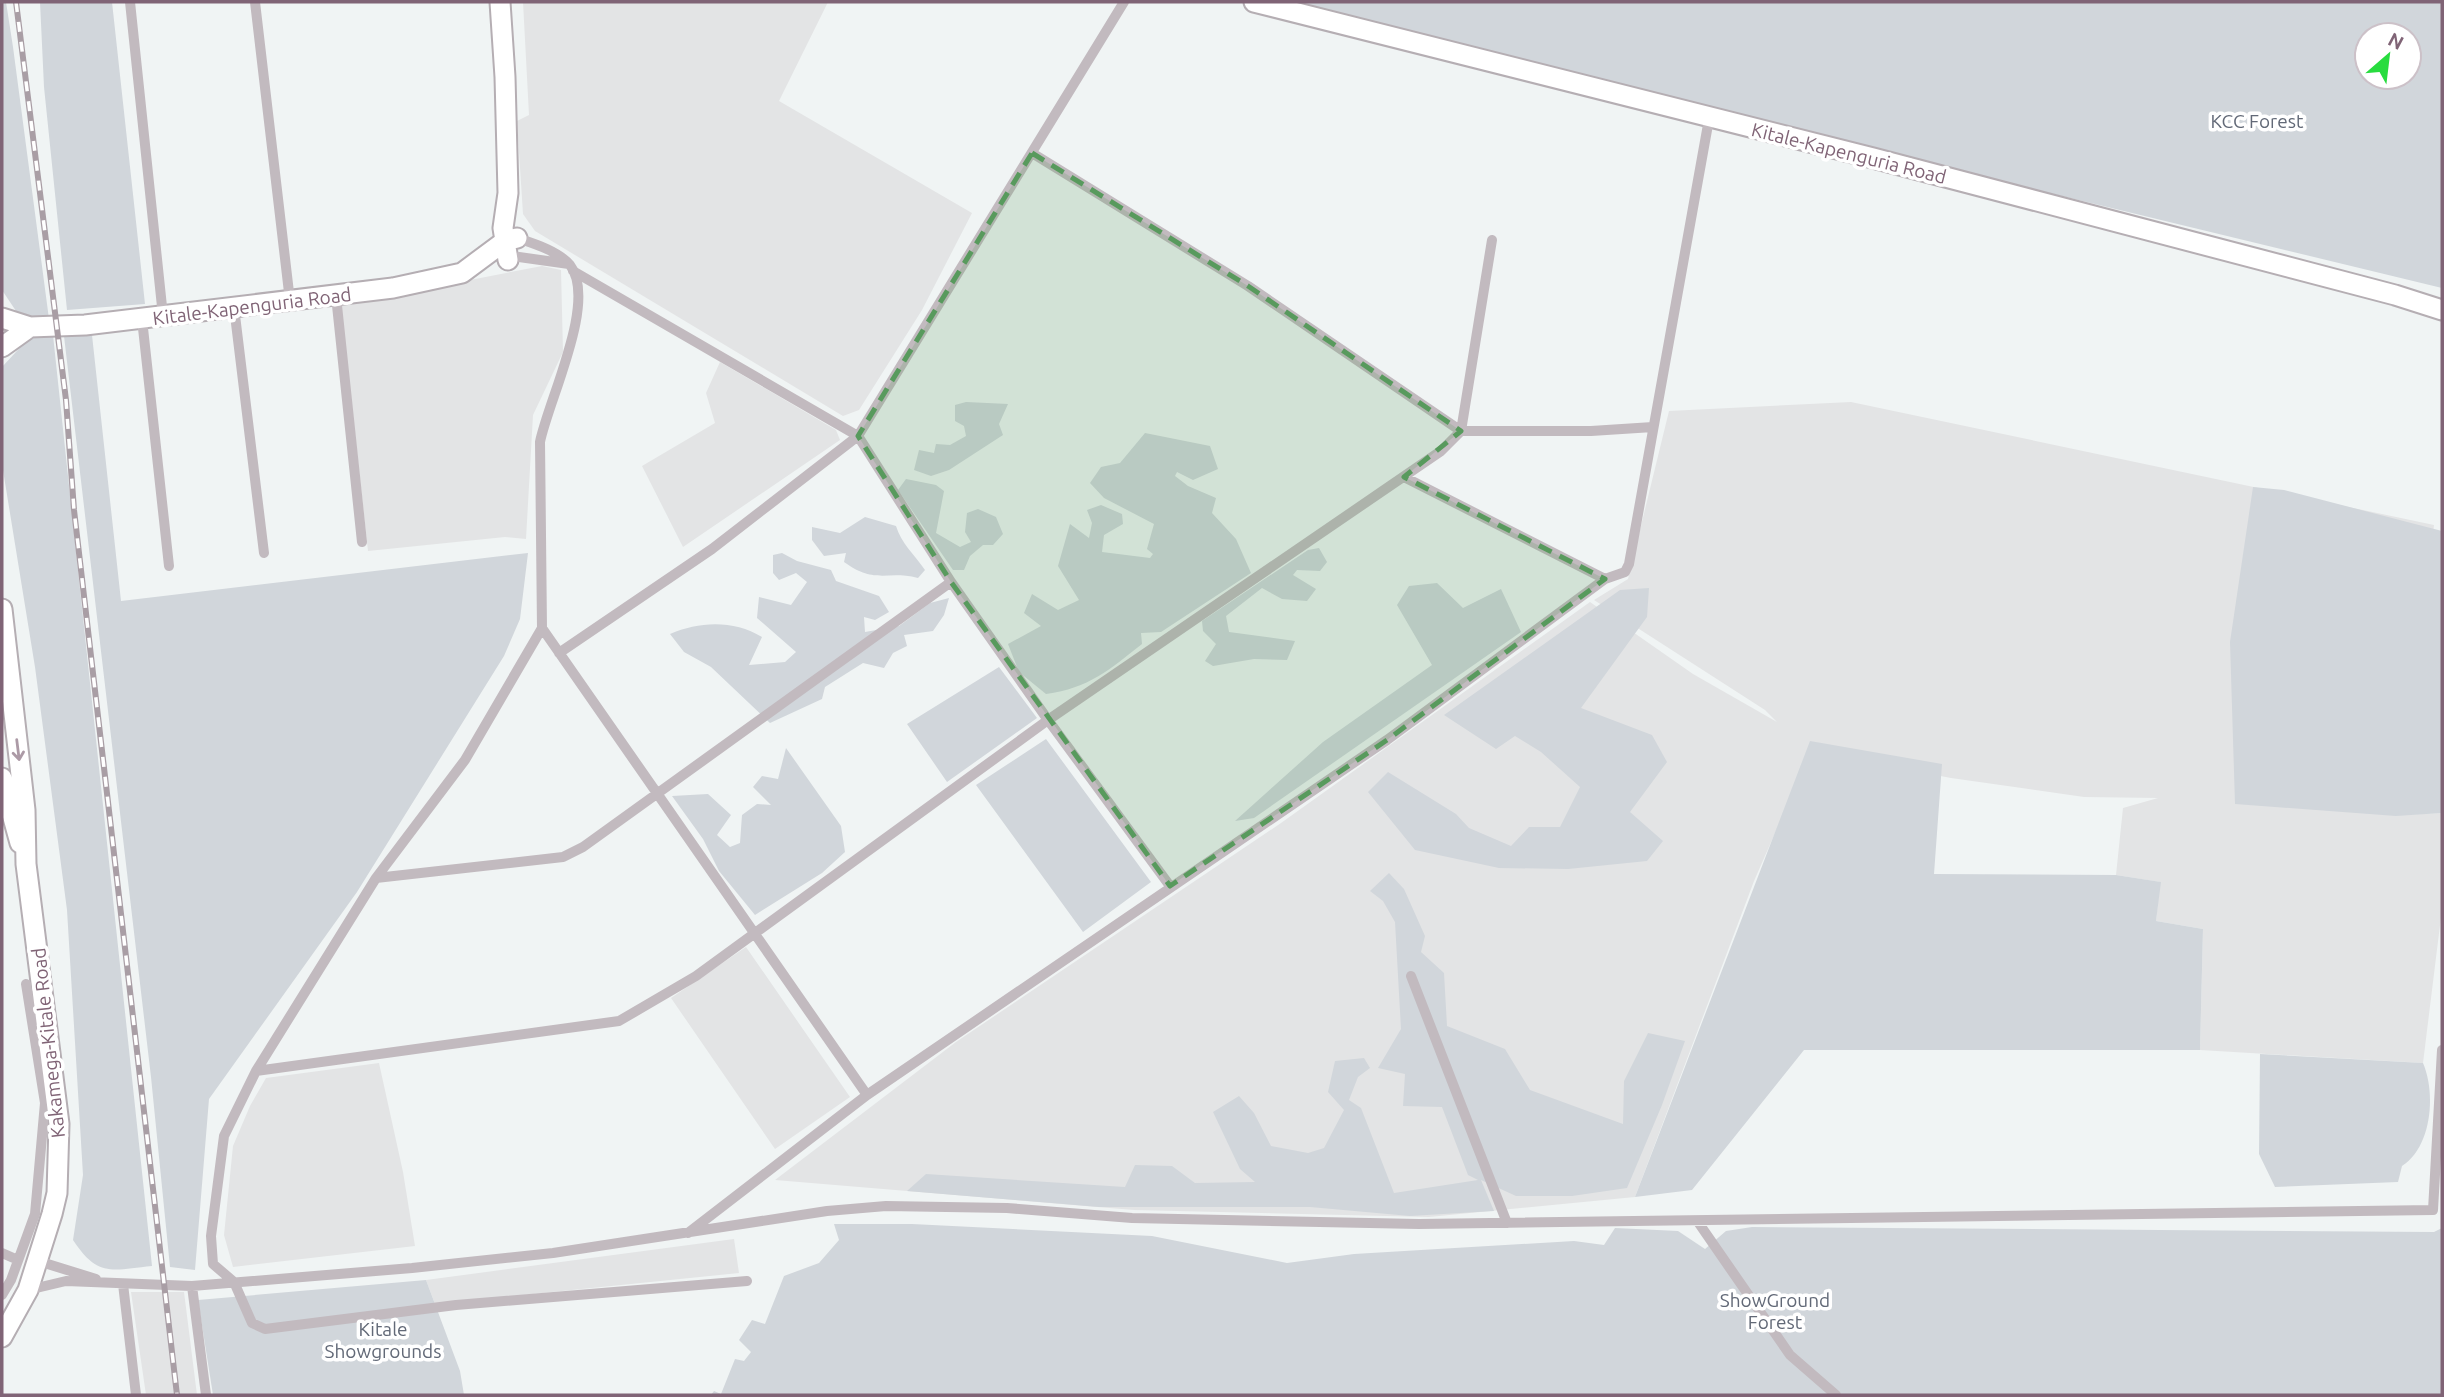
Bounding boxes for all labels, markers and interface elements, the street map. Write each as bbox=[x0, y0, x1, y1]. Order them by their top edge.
north arrow bbox=[2353, 21, 2423, 91]
text: N bbox=[2385, 28, 2407, 54]
park label: KCC Forest bbox=[2211, 110, 2304, 132]
street label: Kitale-Kapenguria Road bbox=[1749, 118, 1949, 188]
street label: Kitale-Kapenguria Road bbox=[151, 283, 353, 329]
one-way arrow bbox=[12, 738, 25, 760]
street label: Kakamega-Kitale Road bbox=[27, 947, 69, 1139]
park label: ShowGround Forest bbox=[1720, 1289, 1830, 1333]
park label: Kitale Showgrounds bbox=[325, 1318, 441, 1362]

